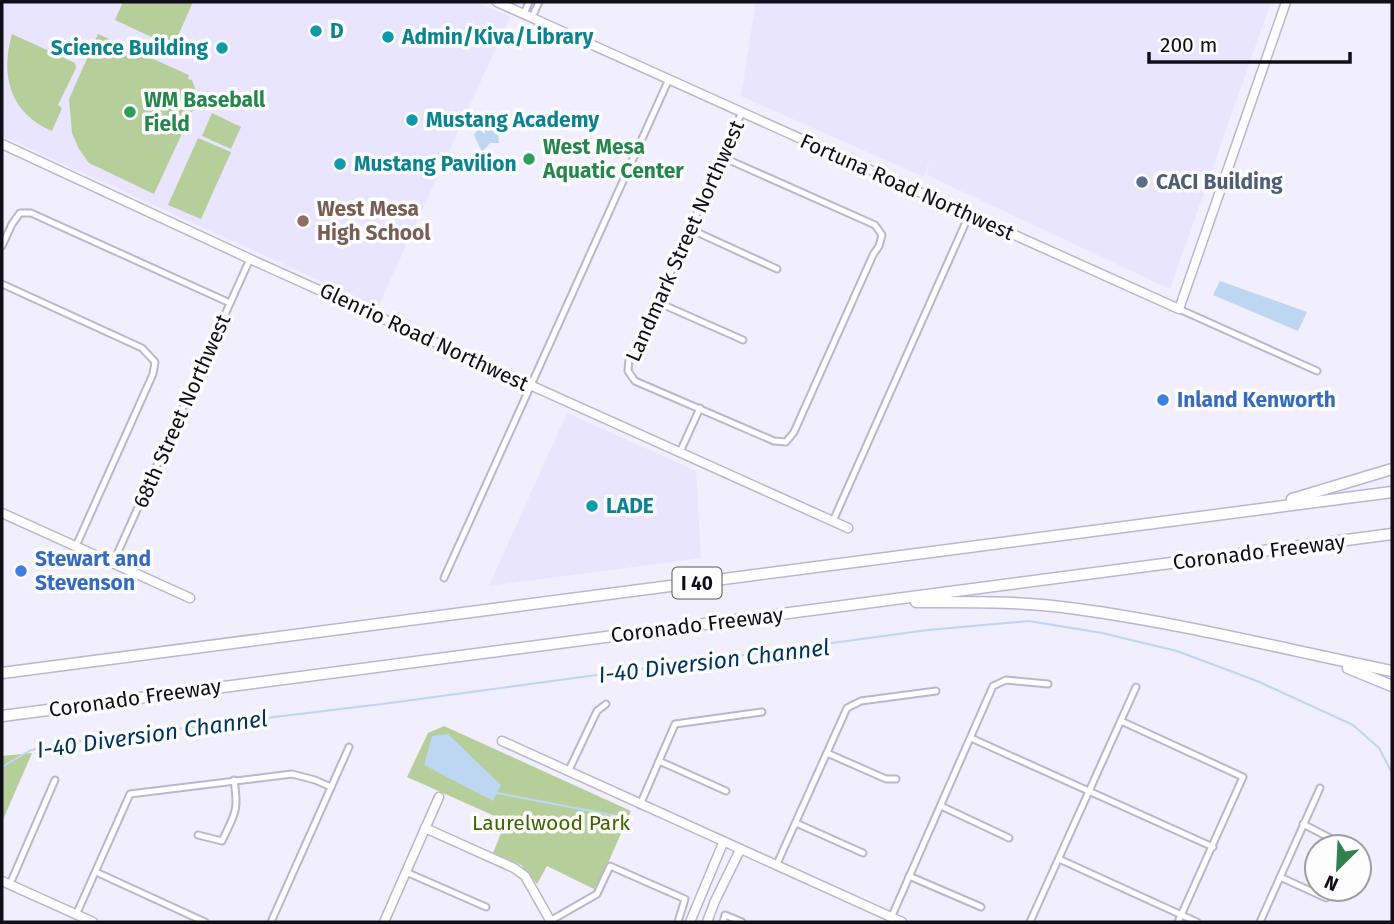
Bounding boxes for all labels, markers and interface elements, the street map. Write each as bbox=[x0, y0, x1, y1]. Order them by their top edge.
place label: D bbox=[330, 18, 344, 44]
scale bar bbox=[1149, 21, 1350, 65]
marker: D bbox=[308, 23, 324, 39]
place label: Admin/Kiva/Library bbox=[401, 24, 593, 50]
marker: Admin/Kiva/Library bbox=[380, 29, 396, 45]
text: 200 m bbox=[1160, 32, 1217, 58]
place label: Science Building bbox=[51, 35, 208, 61]
marker: Science Building bbox=[214, 40, 230, 56]
place label: WM Baseball Field bbox=[144, 87, 266, 137]
marker: WM Baseball Field bbox=[122, 104, 138, 120]
place label: Mustang Academy bbox=[426, 107, 599, 133]
marker: Mustang Academy bbox=[404, 112, 420, 128]
street label: Landmark Street Northwest bbox=[620, 116, 750, 366]
street label: Fortuna Road Northwest bbox=[796, 128, 1018, 246]
place label: West Mesa Aquatic Center bbox=[542, 134, 684, 184]
place label: Mustang Pavilion bbox=[354, 151, 517, 177]
marker: West Mesa Aquatic Center bbox=[521, 151, 537, 167]
marker: Mustang Pavilion bbox=[332, 156, 348, 172]
place label: CACI Building bbox=[1156, 169, 1283, 195]
marker: CACI Building bbox=[1134, 174, 1150, 190]
place label: West Mesa High School bbox=[317, 196, 431, 246]
marker: West Mesa High School bbox=[295, 213, 311, 229]
street label: Glenrio Road Northwest bbox=[315, 277, 533, 397]
street label: 68th Street Northwest bbox=[128, 310, 237, 512]
place label: Inland Kenworth bbox=[1177, 387, 1336, 413]
marker: Inland Kenworth bbox=[1155, 392, 1171, 408]
place label: LADE bbox=[606, 493, 654, 519]
marker: LADE bbox=[584, 498, 600, 514]
street label: Coronado Freeway bbox=[1171, 528, 1347, 575]
place label: Stewart and Stevenson bbox=[35, 546, 151, 596]
marker: Stewart and Stevenson bbox=[13, 563, 29, 579]
road number: I 40 bbox=[672, 568, 722, 598]
street label: Coronado Freeway bbox=[609, 601, 785, 648]
water label: I-40 Diversion Channel bbox=[597, 633, 831, 689]
street label: Coronado Freeway bbox=[47, 673, 223, 723]
water label: I-40 Diversion Channel bbox=[35, 704, 269, 764]
park label: Laurelwood Park bbox=[472, 810, 630, 836]
north arrow bbox=[1303, 833, 1373, 903]
text: N bbox=[1321, 870, 1342, 896]

